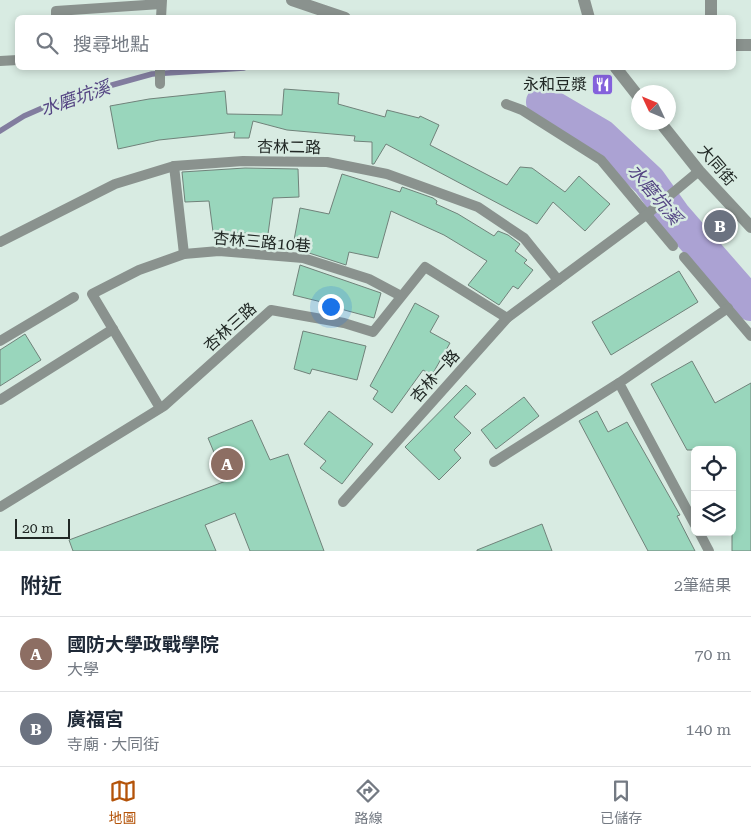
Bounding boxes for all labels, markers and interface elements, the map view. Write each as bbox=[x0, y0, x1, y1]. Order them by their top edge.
search box bbox=[15, 15, 736, 70]
icon: search bbox=[33, 29, 61, 57]
text: 搜尋地點 bbox=[73, 33, 149, 56]
restaurant icon: 永和豆漿 bbox=[591, 72, 615, 96]
water label: 水磨坑溪 bbox=[38, 75, 115, 120]
place label: 永和豆漿 bbox=[523, 75, 587, 94]
north arrow bbox=[631, 85, 676, 130]
street label: 杏林二路 bbox=[257, 137, 321, 157]
street label: 大同街 bbox=[694, 141, 740, 189]
water label: 水磨坑溪 bbox=[624, 160, 688, 231]
pin: B bbox=[704, 207, 736, 245]
street label: 杏林三路10巷 bbox=[212, 228, 312, 256]
your location bbox=[318, 294, 344, 320]
street label: 杏林三路 bbox=[200, 299, 260, 355]
street label: 杏林一路 bbox=[407, 346, 463, 406]
pin: A bbox=[211, 445, 243, 483]
map controls bbox=[691, 446, 736, 536]
button: locate bbox=[691, 446, 736, 491]
button: layers bbox=[691, 491, 736, 536]
scale bar bbox=[15, 516, 70, 539]
text: 20 m bbox=[22, 520, 54, 536]
text: 附近 bbox=[20, 574, 62, 598]
text: 2筆結果 bbox=[674, 576, 731, 595]
text: 國防大學政戰學院 bbox=[67, 633, 219, 656]
text: A bbox=[30, 645, 42, 664]
text: 70 m bbox=[694, 645, 731, 664]
text: 大學 bbox=[67, 660, 99, 679]
text: 廣福宮 bbox=[67, 708, 124, 731]
text: B bbox=[30, 720, 42, 739]
text: 140 m bbox=[685, 720, 731, 739]
text: 寺廟 · 大同街 bbox=[67, 735, 159, 754]
tab: 地圖 bbox=[109, 777, 137, 827]
tab: 路線 bbox=[354, 777, 382, 827]
tab: 已儲存 bbox=[600, 777, 642, 827]

